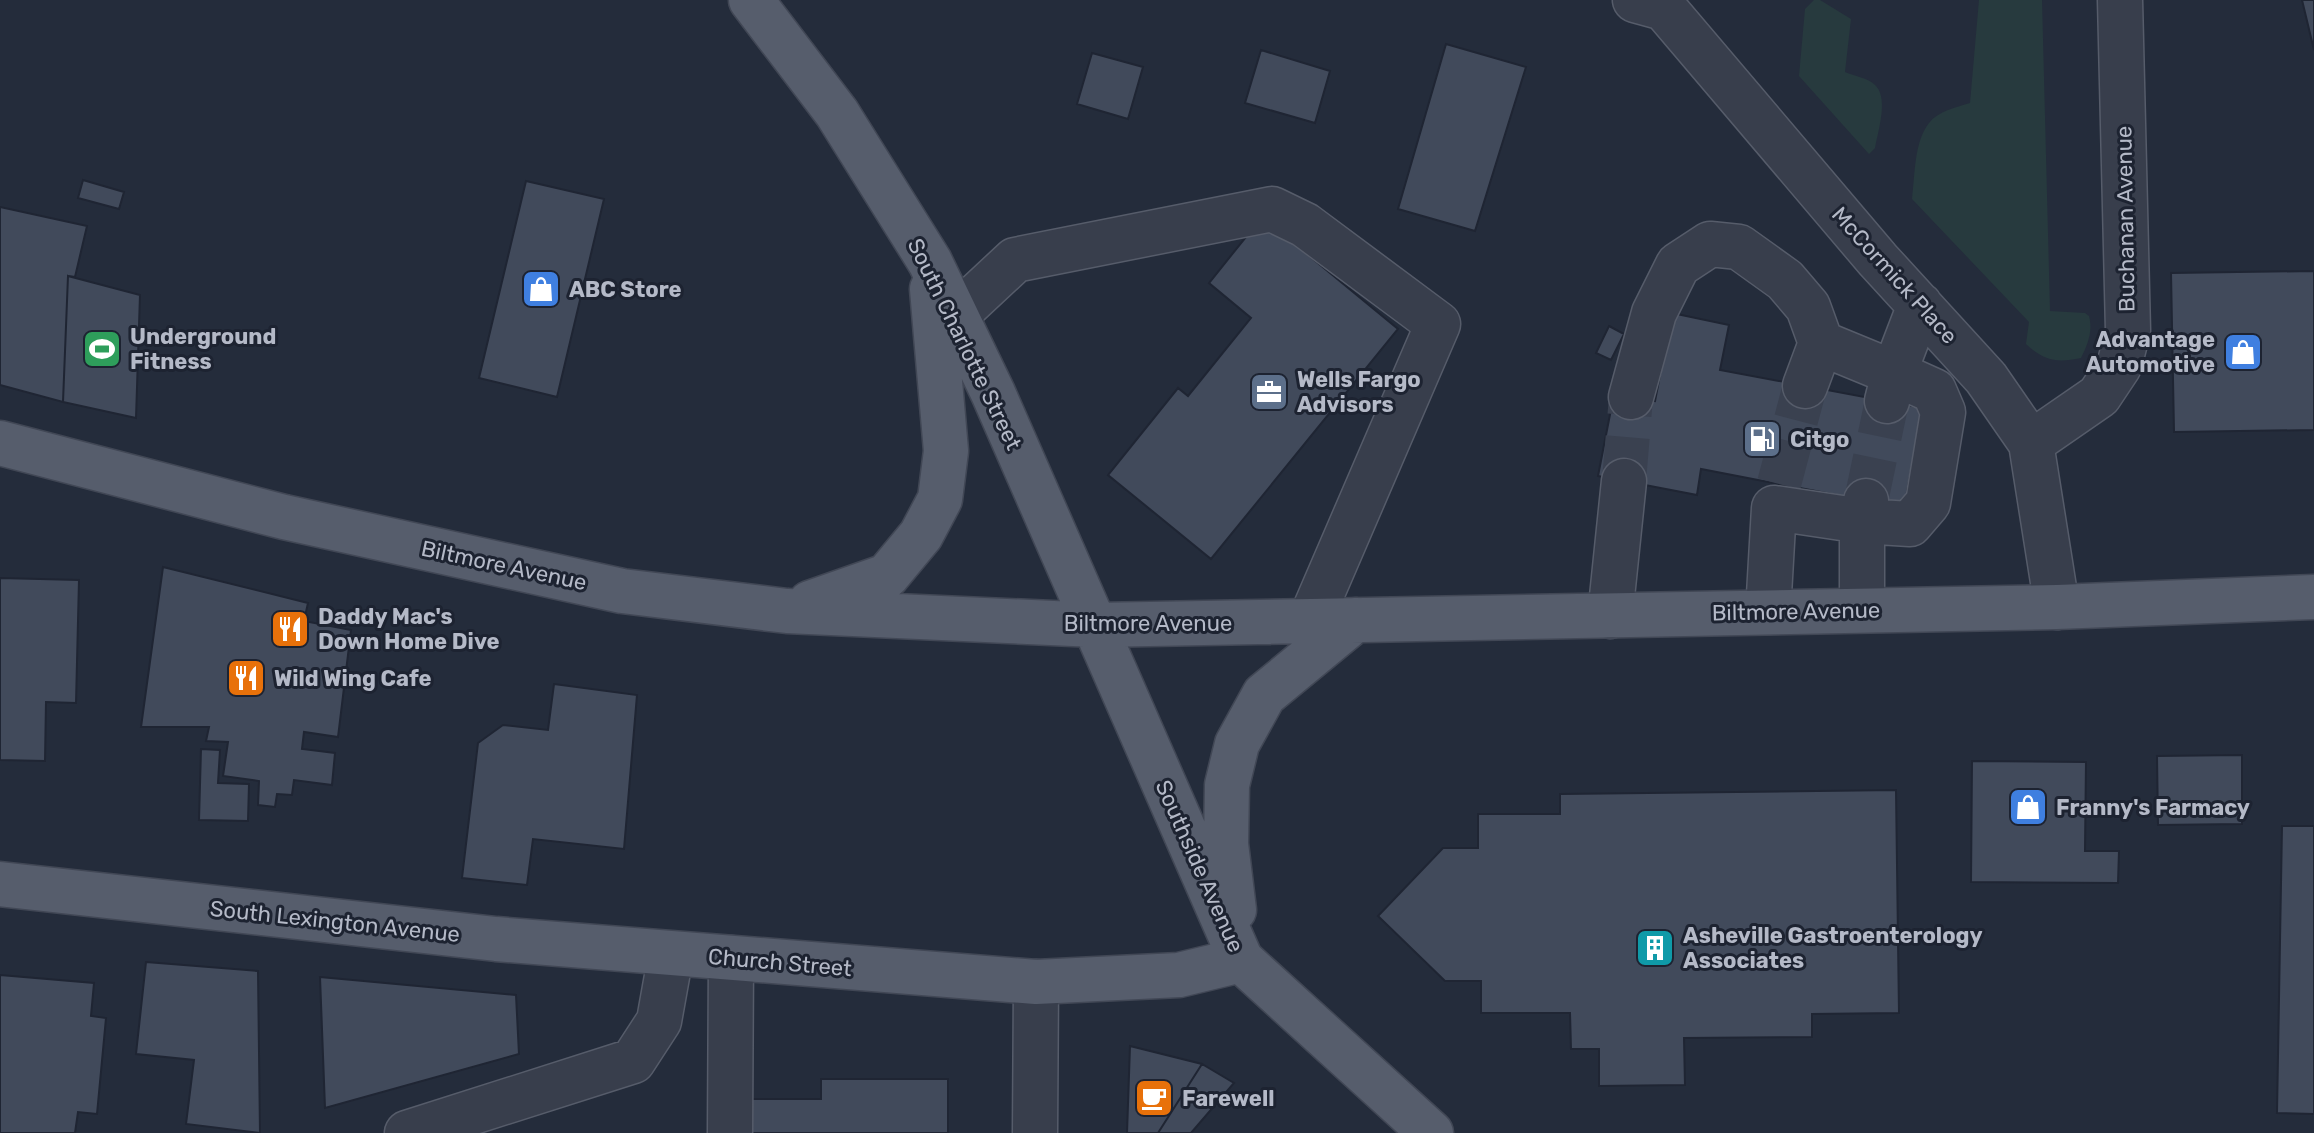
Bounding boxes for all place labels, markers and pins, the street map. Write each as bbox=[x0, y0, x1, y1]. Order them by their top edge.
shop icon: ABC Store bbox=[520, 268, 562, 310]
place label: ABC Store bbox=[569, 276, 682, 303]
place label: Underground Fitness bbox=[130, 323, 276, 375]
place label: Advantage Automotive bbox=[2086, 326, 2215, 378]
sports icon: Underground Fitness bbox=[81, 328, 123, 370]
shop icon: Advantage Automotive bbox=[2222, 331, 2264, 373]
place label: Wells Fargo Advisors bbox=[1297, 366, 1421, 418]
office icon: Wells Fargo Advisors bbox=[1248, 371, 1290, 413]
fuel station icon: Citgo bbox=[1741, 418, 1783, 460]
place label: Citgo bbox=[1790, 426, 1849, 453]
place label: Daddy Mac's Down Home Dive bbox=[318, 603, 500, 655]
restaurant icon: Daddy Mac's Down Home Dive bbox=[269, 608, 311, 650]
restaurant icon: Wild Wing Cafe bbox=[225, 657, 267, 699]
place label: Wild Wing Cafe bbox=[274, 665, 432, 692]
shop icon: Franny's Farmacy bbox=[2007, 786, 2049, 828]
place label: Franny's Farmacy bbox=[2056, 794, 2250, 821]
place label: Asheville Gastroenterology Associates bbox=[1683, 922, 1983, 974]
building icon: Asheville Gastroenterology Associates bbox=[1634, 927, 1676, 969]
cafe icon: Farewell bbox=[1133, 1077, 1175, 1119]
place label: Farewell bbox=[1182, 1085, 1274, 1112]

